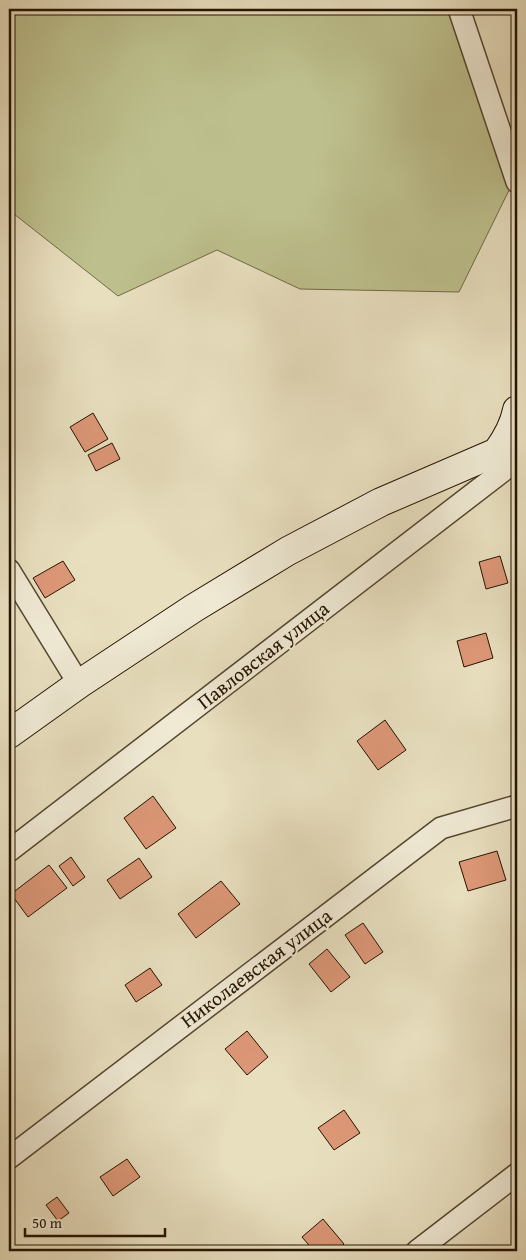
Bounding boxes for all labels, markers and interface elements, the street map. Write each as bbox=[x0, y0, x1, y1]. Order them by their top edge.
street label: Павловская улица bbox=[191, 593, 335, 715]
street label: Николаевская улица bbox=[174, 901, 338, 1034]
scale bar bbox=[25, 1205, 165, 1237]
text: 50 m bbox=[32, 1212, 63, 1233]

